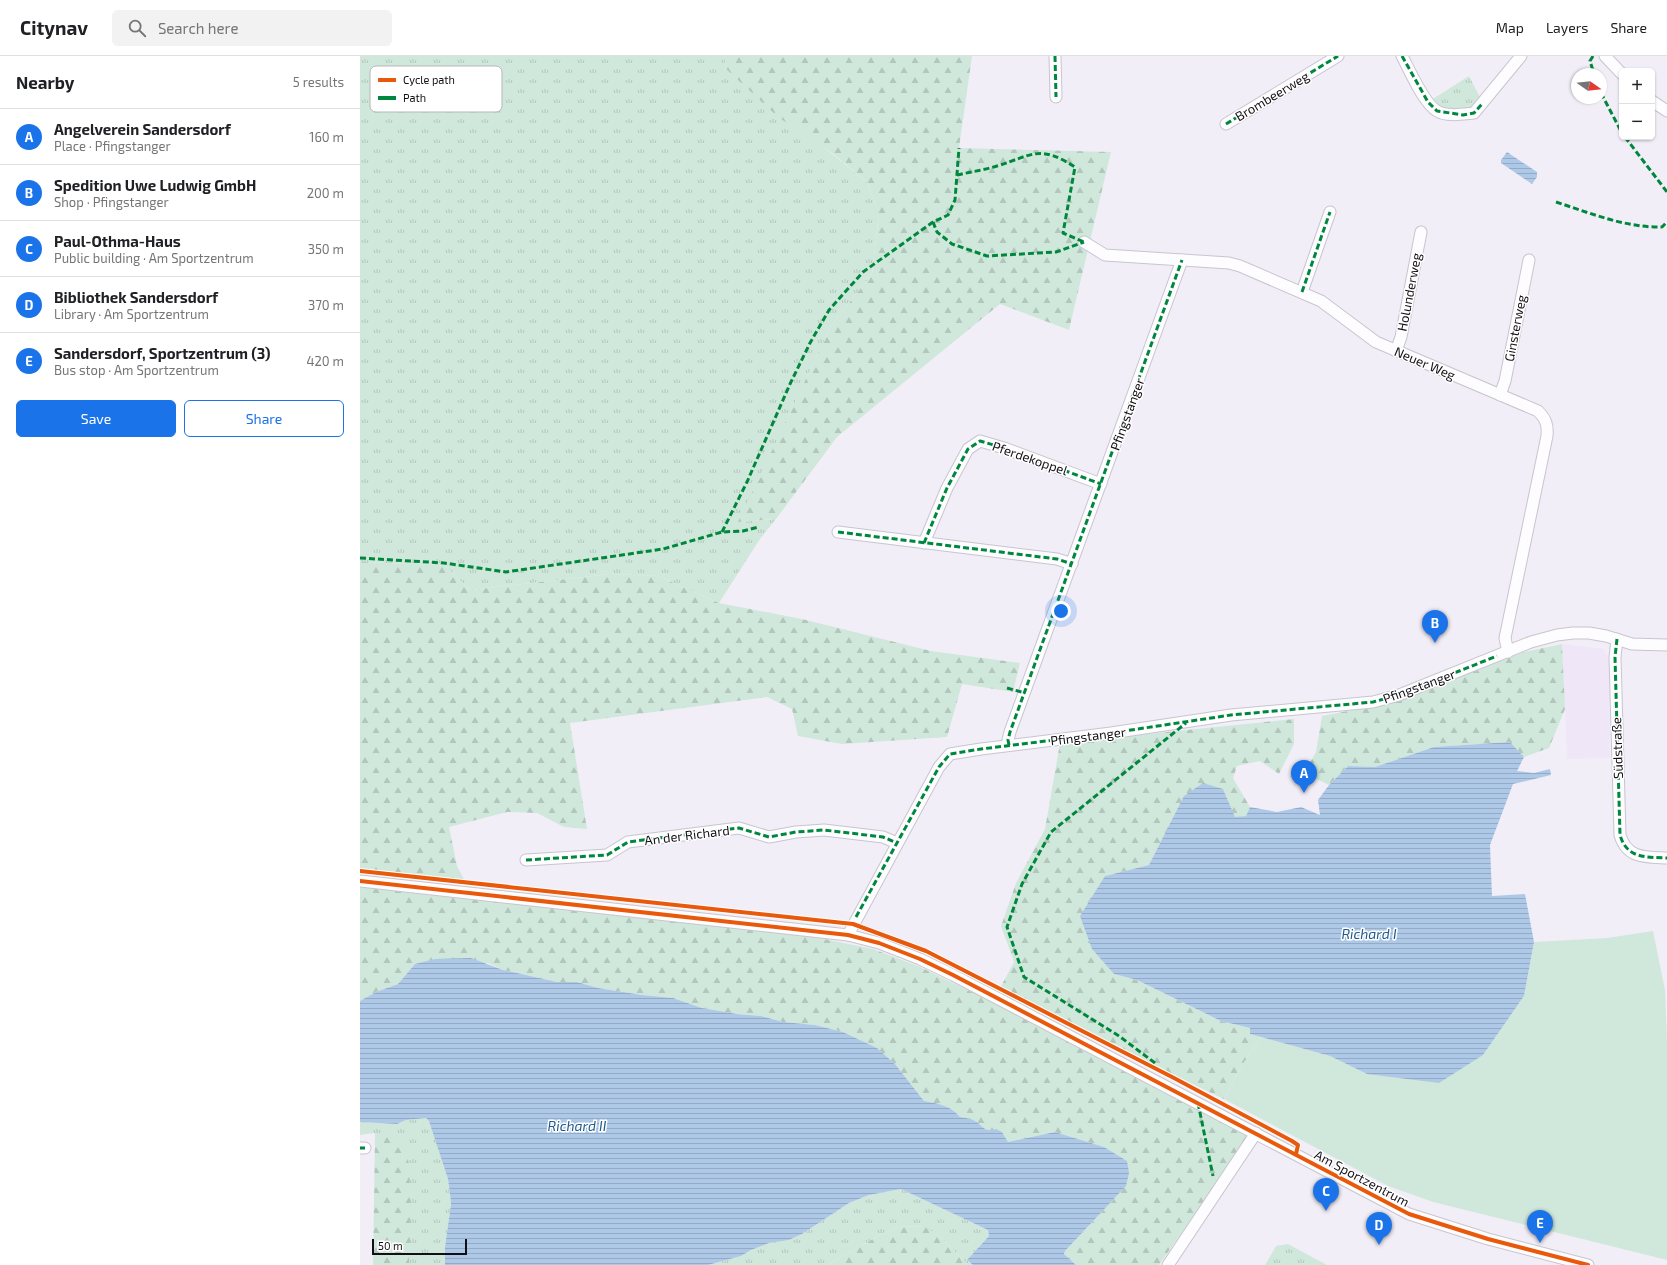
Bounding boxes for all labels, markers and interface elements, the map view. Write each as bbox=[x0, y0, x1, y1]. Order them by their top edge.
search box bbox=[112, 10, 392, 46]
text: Citynav bbox=[20, 16, 88, 39]
icon: search bbox=[126, 17, 148, 39]
text: Search here bbox=[158, 19, 238, 37]
text: Map bbox=[1496, 19, 1524, 36]
text: Layers bbox=[1546, 19, 1588, 36]
text: Share bbox=[1610, 19, 1647, 36]
legend bbox=[370, 66, 502, 112]
street label: Brombeerweg bbox=[1232, 68, 1312, 124]
north arrow bbox=[1571, 68, 1607, 104]
map controls bbox=[1619, 68, 1655, 140]
button: + bbox=[1619, 68, 1655, 104]
text: Nearby bbox=[16, 72, 74, 92]
text: Cycle path bbox=[403, 73, 455, 86]
text: 5 results bbox=[293, 74, 344, 90]
text: Path bbox=[403, 91, 426, 104]
button: − bbox=[1619, 104, 1655, 140]
text: Angelverein Sandersdorf bbox=[54, 120, 231, 138]
text: A bbox=[25, 129, 33, 145]
text: 160 m bbox=[309, 129, 344, 145]
text: Place · Pfingstanger bbox=[54, 138, 171, 154]
text: Spedition Uwe Ludwig GmbH bbox=[54, 176, 256, 194]
text: B bbox=[25, 185, 33, 201]
text: 200 m bbox=[307, 185, 344, 201]
text: Shop · Pfingstanger bbox=[54, 194, 169, 210]
text: Paul-Othma-Haus bbox=[54, 232, 181, 250]
text: C bbox=[25, 241, 33, 257]
text: 350 m bbox=[308, 241, 344, 257]
text: Public building · Am Sportzentrum bbox=[54, 250, 254, 266]
street label: Holunderweg bbox=[1394, 251, 1424, 333]
text: Bibliothek Sandersdorf bbox=[54, 288, 218, 306]
street label: Ginsterweg bbox=[1501, 293, 1529, 363]
text: D bbox=[25, 297, 33, 313]
text: 370 m bbox=[308, 297, 344, 313]
text: Library · Am Sportzentrum bbox=[54, 306, 209, 322]
street label: Neuer Weg bbox=[1392, 343, 1458, 383]
text: Sandersdorf, Sportzentrum (3) bbox=[54, 344, 271, 362]
text: E bbox=[25, 353, 33, 369]
text: 420 m bbox=[307, 353, 344, 369]
text: Bus stop · Am Sportzentrum bbox=[54, 362, 219, 378]
street label: Pfingstanger bbox=[1106, 376, 1148, 452]
button: Save bbox=[16, 400, 176, 437]
button: Share bbox=[184, 400, 344, 437]
street label: Pferdekoppel bbox=[990, 438, 1070, 478]
your location bbox=[1051, 601, 1071, 621]
pin: B bbox=[1422, 610, 1448, 643]
street label: Pfingstanger bbox=[1381, 665, 1457, 707]
street label: Südstraße bbox=[1608, 717, 1626, 779]
street label: Pfingstanger bbox=[1049, 723, 1127, 749]
pin: A bbox=[1291, 760, 1317, 793]
street label: An der Richard bbox=[644, 822, 730, 848]
water label: Richard I bbox=[1341, 925, 1397, 942]
water label: Richard II bbox=[548, 1117, 607, 1134]
street label: Am Sportzentrum bbox=[1312, 1146, 1412, 1210]
pin: C bbox=[1313, 1178, 1339, 1211]
pin: E bbox=[1527, 1210, 1553, 1243]
pin: D bbox=[1366, 1212, 1392, 1245]
scale bar bbox=[372, 1237, 467, 1256]
text: 50 m bbox=[378, 1239, 403, 1252]

